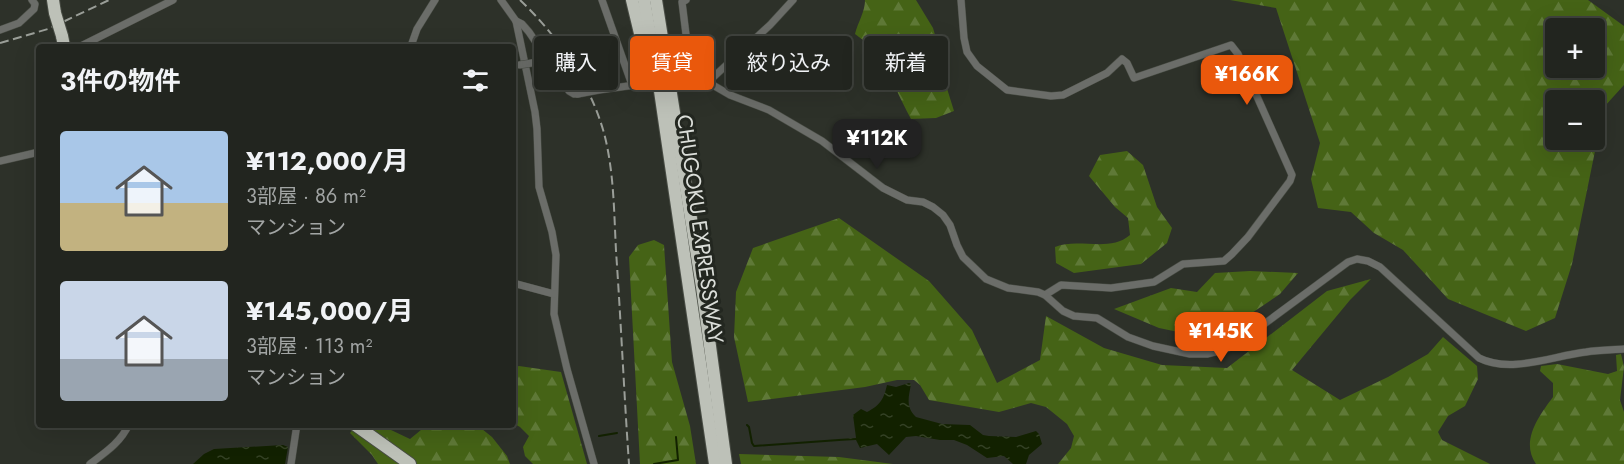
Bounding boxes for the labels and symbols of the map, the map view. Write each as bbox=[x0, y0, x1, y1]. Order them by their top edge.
pin: ¥166K bbox=[1205, 55, 1289, 106]
street label: CHUGOKU EXPRESSWAY bbox=[669, 113, 731, 345]
pin: ¥112K bbox=[835, 119, 919, 170]
pin: ¥145K bbox=[1179, 312, 1263, 363]

